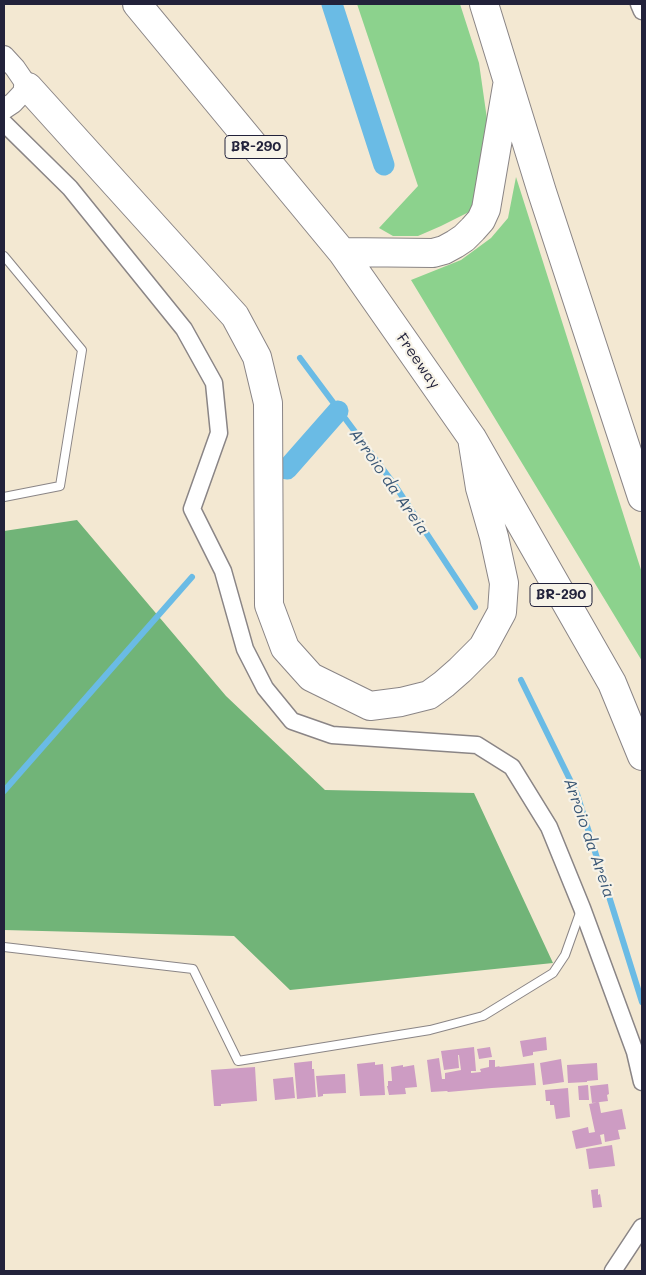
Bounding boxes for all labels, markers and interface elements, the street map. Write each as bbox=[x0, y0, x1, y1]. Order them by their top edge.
road number: BR-290 bbox=[225, 136, 287, 158]
street label: Freeway bbox=[392, 330, 444, 392]
water label: Arroio da Areia bbox=[345, 425, 433, 539]
road number: BR-290 bbox=[530, 584, 592, 606]
water label: Arroio da Areia bbox=[560, 776, 618, 900]

